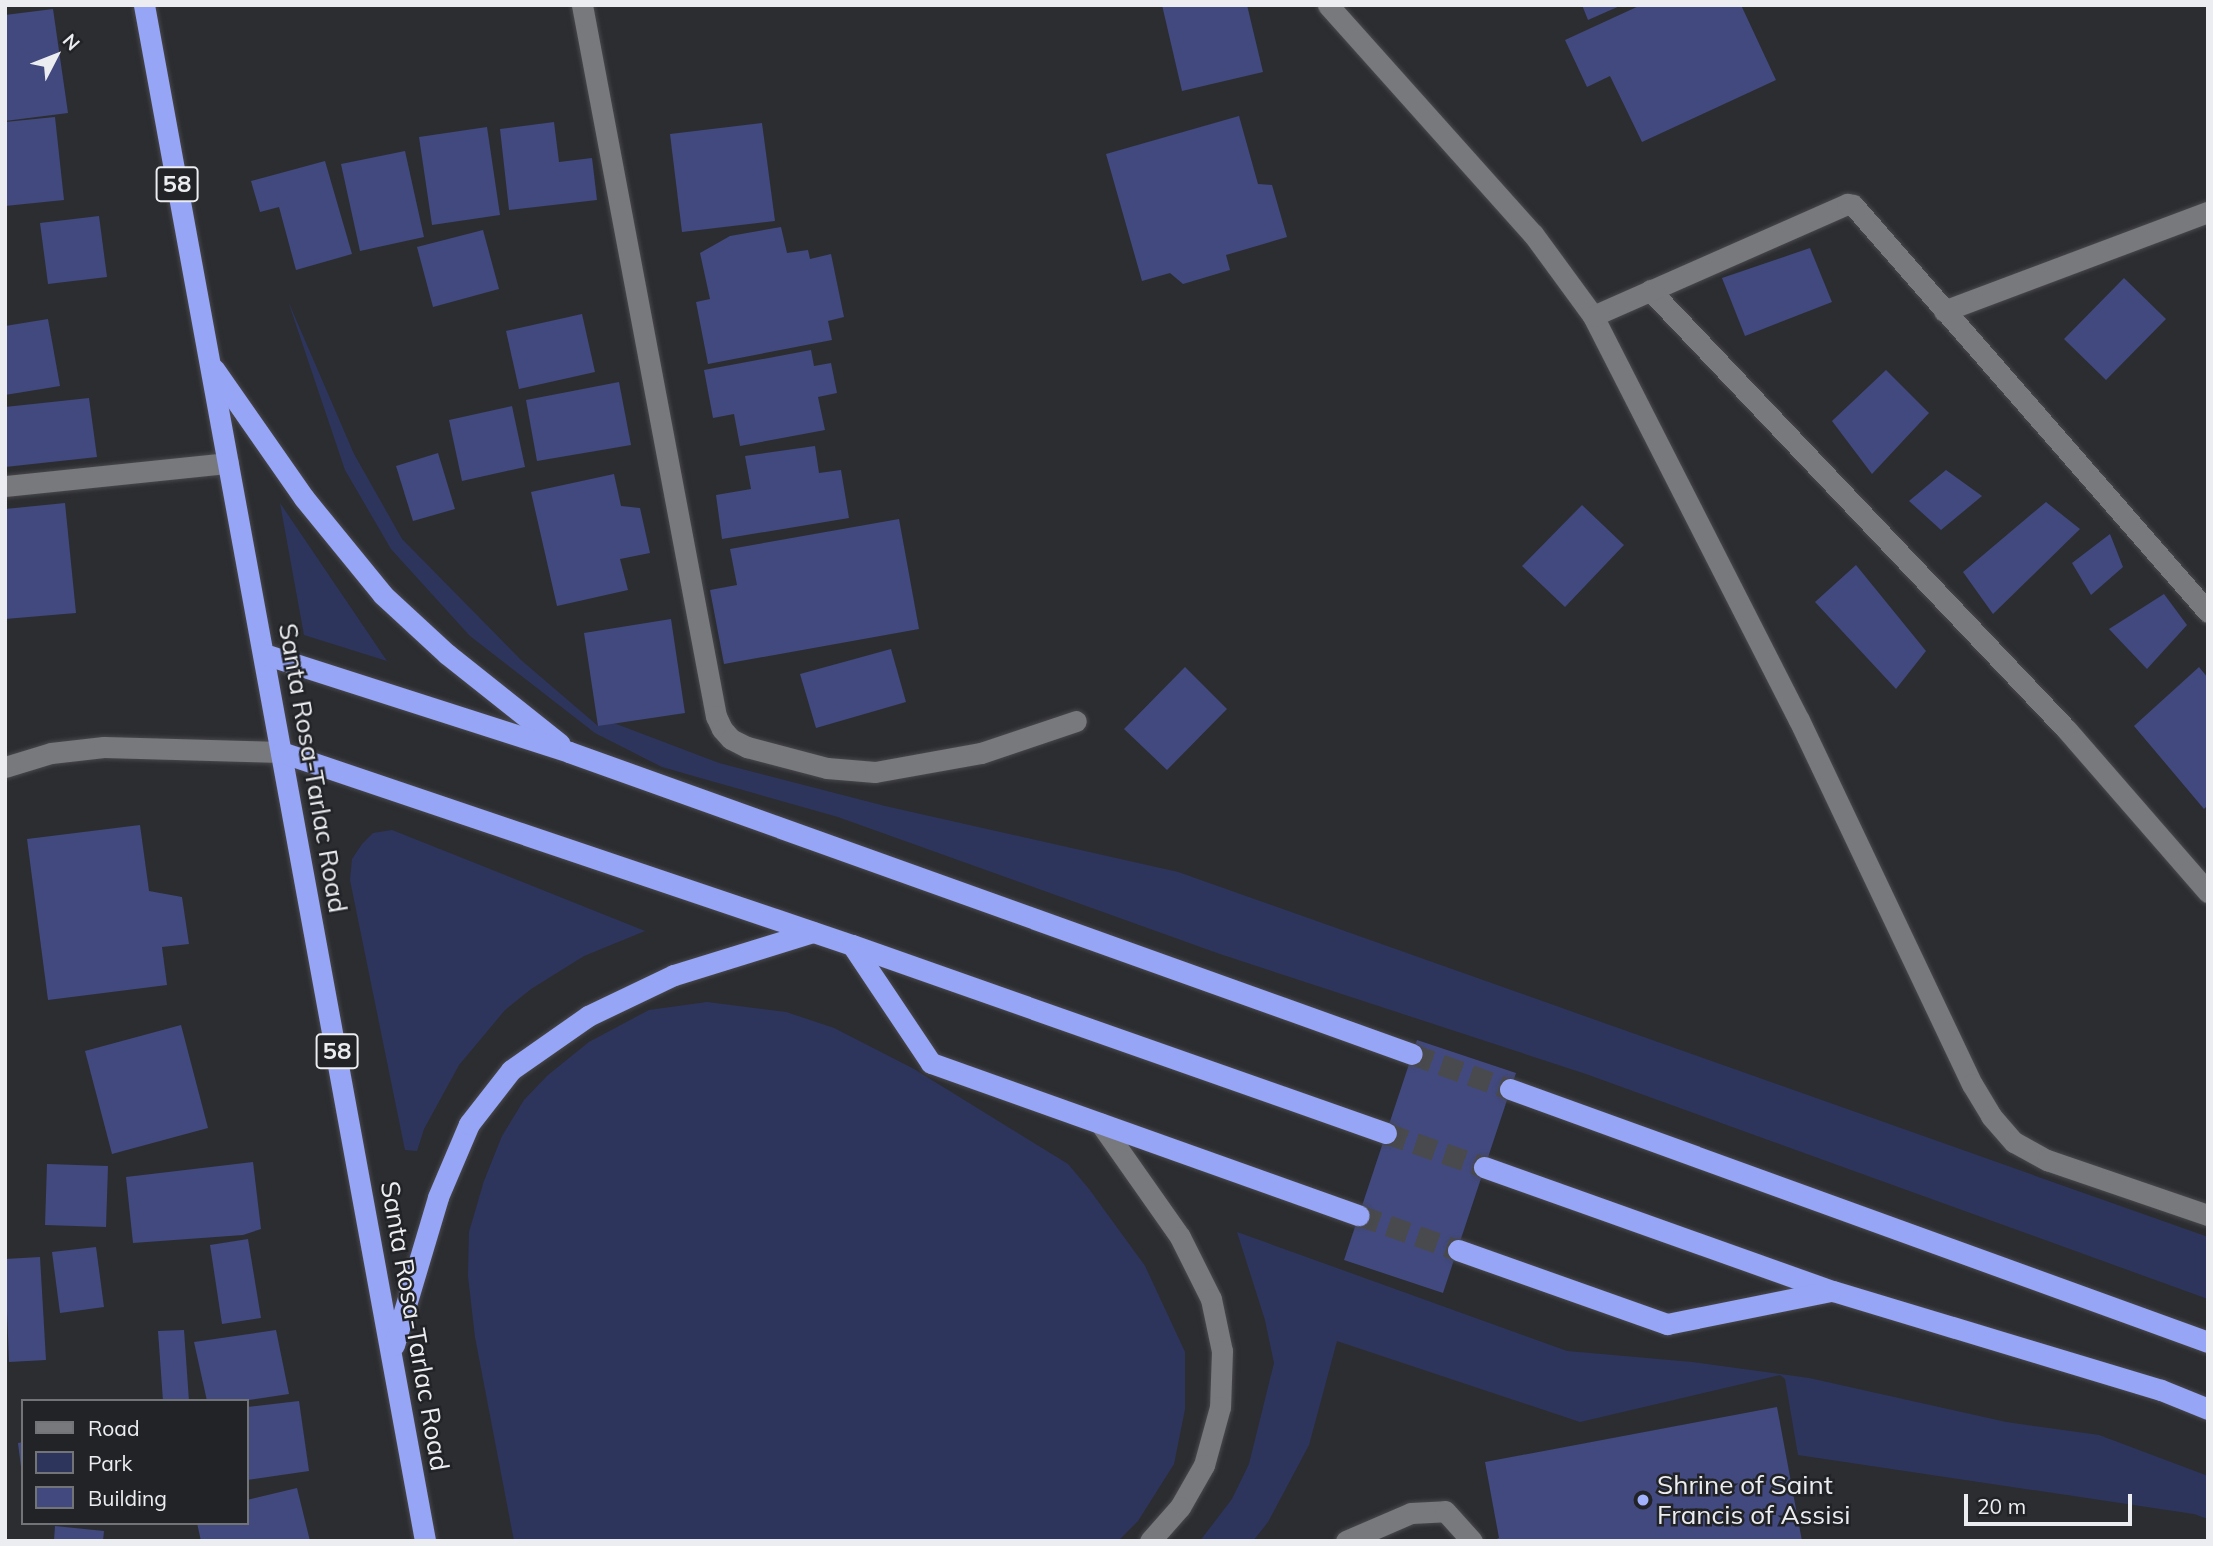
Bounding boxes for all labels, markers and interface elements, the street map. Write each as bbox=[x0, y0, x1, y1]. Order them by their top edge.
north arrow bbox=[21, 21, 91, 91]
text: N bbox=[58, 29, 85, 55]
road number: 58 bbox=[154, 164, 200, 204]
street label: Santa Rosa-Tarlac Road bbox=[272, 621, 354, 915]
road number: 58 bbox=[314, 1030, 360, 1072]
street label: Santa Rosa-Tarlac Road bbox=[374, 1179, 456, 1473]
legend bbox=[21, 1399, 248, 1525]
text: Road bbox=[88, 1415, 139, 1441]
text: Park bbox=[88, 1450, 132, 1476]
place label: Shrine of Saint Francis of Assisi bbox=[1657, 1469, 1851, 1530]
scale bar bbox=[1968, 1480, 2136, 1524]
text: Building bbox=[88, 1485, 167, 1511]
marker: Shrine of Saint Francis of Assisi bbox=[1635, 1492, 1651, 1508]
text: 20 m bbox=[1977, 1493, 2026, 1519]

